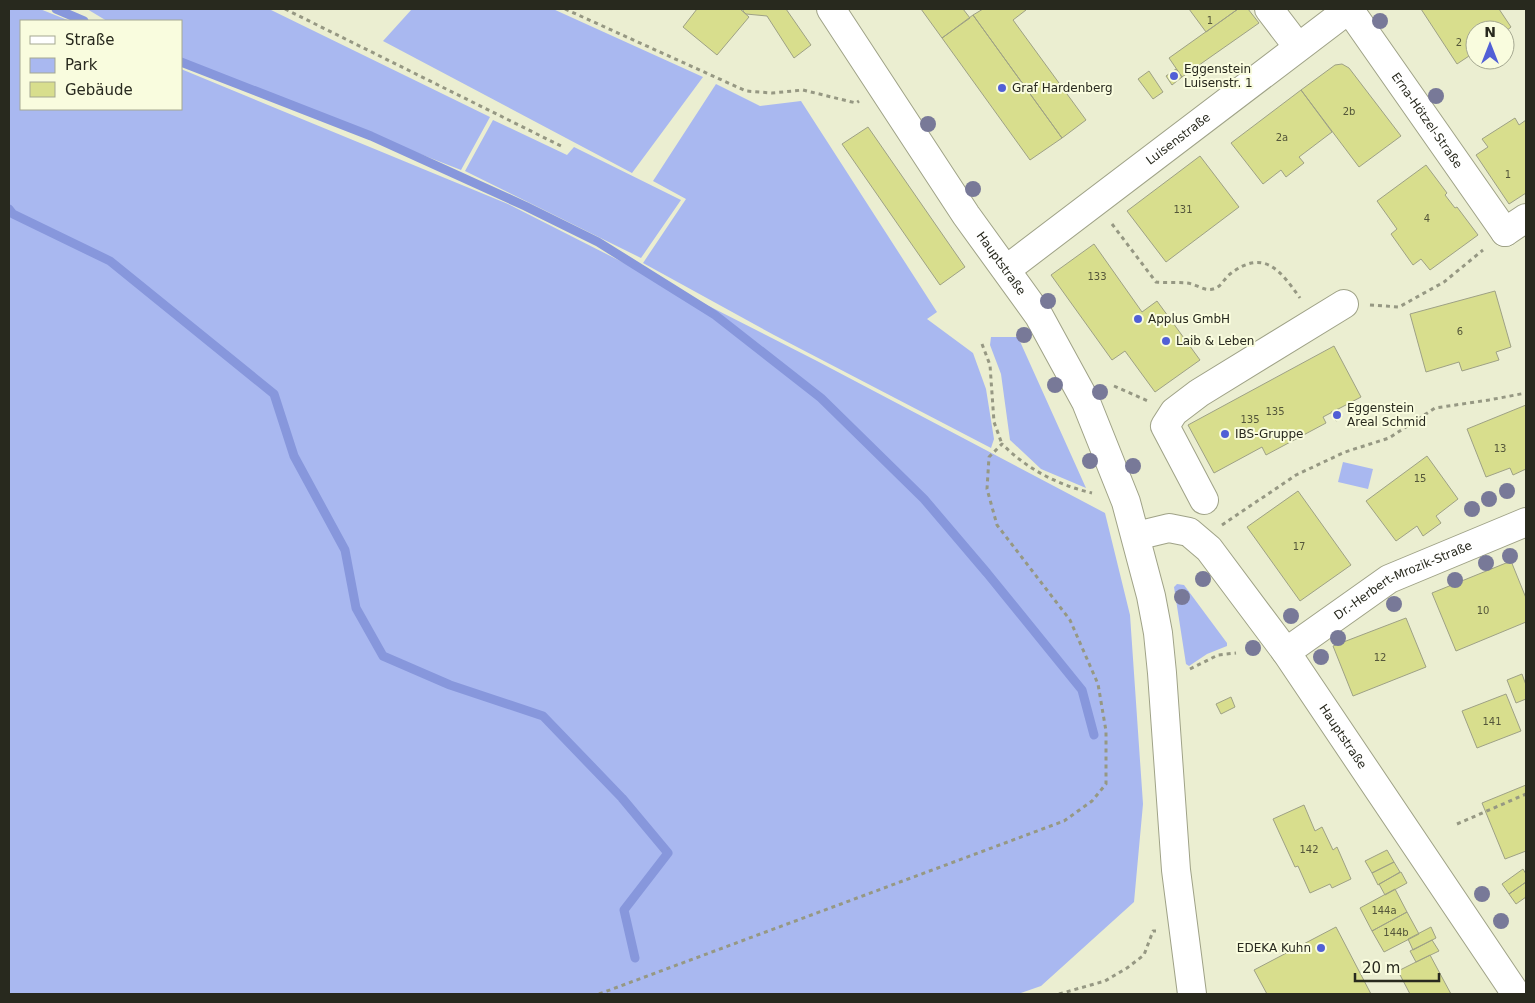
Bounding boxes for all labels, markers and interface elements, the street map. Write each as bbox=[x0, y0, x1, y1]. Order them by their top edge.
house number: 1 bbox=[1207, 15, 1213, 26]
legend bbox=[20, 20, 182, 110]
north arrow bbox=[1465, 20, 1515, 70]
text: N bbox=[1484, 24, 1496, 40]
text: Straße bbox=[65, 31, 114, 49]
house number: 2 bbox=[1456, 37, 1462, 48]
text: Park bbox=[65, 56, 98, 74]
place label: Eggenstein Luisenstr. 1 bbox=[1184, 62, 1253, 90]
marker: Eggenstein Luisenstr. 1 bbox=[1168, 70, 1180, 82]
street label: Erna-Hötzel-Straße bbox=[1389, 70, 1465, 171]
text: Gebäude bbox=[65, 81, 133, 99]
place label: Graf Hardenberg bbox=[1012, 81, 1113, 95]
marker: Graf Hardenberg bbox=[996, 82, 1008, 94]
house number: 2b bbox=[1343, 106, 1355, 117]
street label: Luisenstraße bbox=[1143, 110, 1213, 168]
house number: 2a bbox=[1276, 132, 1288, 143]
house number: 1 bbox=[1505, 169, 1511, 180]
house number: 131 bbox=[1173, 204, 1193, 215]
house number: 4 bbox=[1424, 213, 1430, 224]
street label: Hauptstraße bbox=[973, 229, 1028, 298]
house number: 133 bbox=[1087, 271, 1107, 282]
place label: Applus GmbH bbox=[1148, 312, 1230, 326]
marker: Applus GmbH bbox=[1132, 313, 1144, 325]
house number: 6 bbox=[1457, 326, 1463, 337]
place label: Laib & Leben bbox=[1176, 334, 1254, 348]
marker: Laib & Leben bbox=[1160, 335, 1172, 347]
place label: Eggenstein Areal Schmid bbox=[1347, 401, 1426, 429]
house number: 135 bbox=[1265, 406, 1285, 417]
marker: Eggenstein Areal Schmid bbox=[1331, 409, 1343, 421]
house number: 135 bbox=[1240, 414, 1260, 425]
place label: IBS-Gruppe bbox=[1235, 427, 1303, 441]
marker: IBS-Gruppe bbox=[1219, 428, 1231, 440]
house number: 13 bbox=[1494, 443, 1506, 454]
house number: 15 bbox=[1414, 473, 1426, 484]
street label: Dr.-Herbert-Mrozik-Straße bbox=[1331, 538, 1474, 623]
house number: 17 bbox=[1293, 541, 1305, 552]
house number: 10 bbox=[1477, 605, 1489, 616]
house number: 12 bbox=[1374, 652, 1386, 663]
street label: Hauptstraße bbox=[1316, 702, 1369, 771]
house number: 141 bbox=[1482, 716, 1502, 727]
house number: 142 bbox=[1299, 844, 1319, 855]
house number: 144a bbox=[1371, 905, 1397, 916]
house number: 144b bbox=[1383, 927, 1409, 938]
place label: EDEKA Kuhn bbox=[1237, 941, 1311, 955]
marker: EDEKA Kuhn bbox=[1315, 942, 1327, 954]
scale bar bbox=[1355, 950, 1439, 982]
text: 20 m bbox=[1362, 959, 1400, 977]

